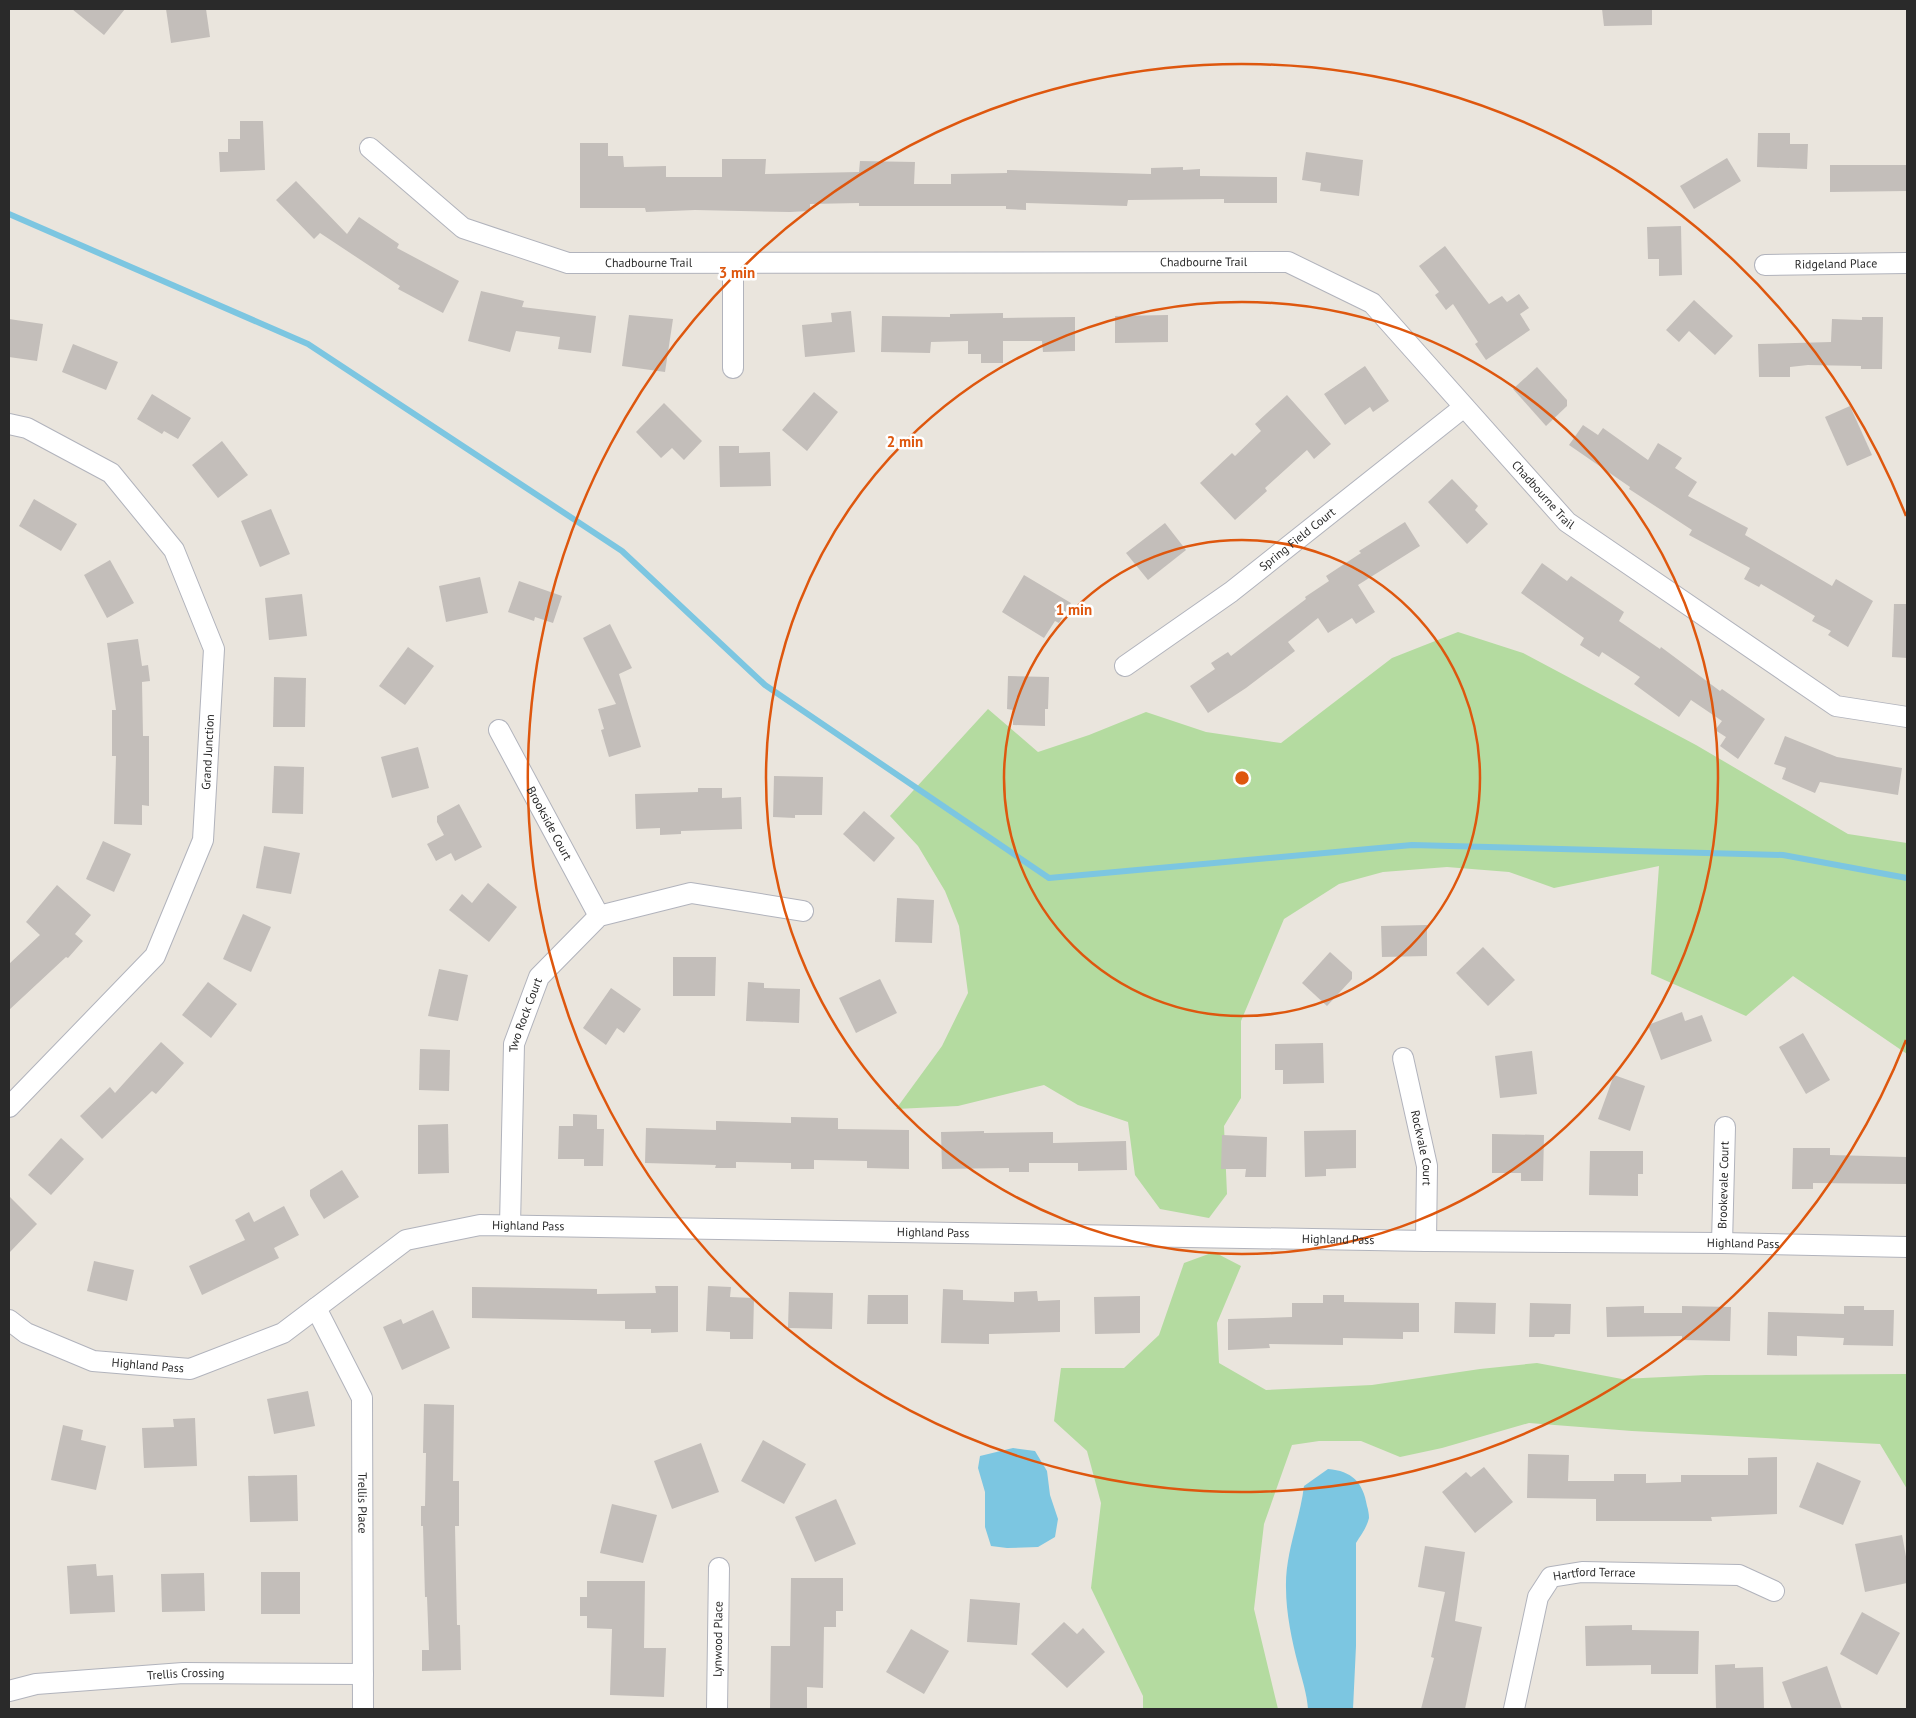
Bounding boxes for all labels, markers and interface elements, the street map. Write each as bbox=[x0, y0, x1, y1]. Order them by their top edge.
street label: Chadbourne Trail bbox=[1160, 254, 1248, 269]
street label: Chadbourne Trail bbox=[605, 255, 693, 270]
street label: Ridgeland Place bbox=[1795, 255, 1877, 272]
text: 3 min bbox=[719, 263, 755, 282]
text: 2 min bbox=[887, 432, 923, 451]
street label: Chadbourne Trail bbox=[1509, 457, 1578, 532]
street label: Spring Field Court bbox=[1256, 504, 1338, 574]
text: 1 min bbox=[1056, 600, 1092, 619]
street label: Grand Junction bbox=[198, 714, 217, 790]
centre of rings bbox=[1233, 769, 1251, 787]
street label: Brookside Court bbox=[524, 784, 576, 863]
street label: Two Rock Court bbox=[505, 975, 545, 1052]
street label: Rockvale Court bbox=[1408, 1109, 1435, 1186]
street label: Brookevale Court bbox=[1714, 1141, 1732, 1229]
street label: Highland Pass bbox=[492, 1217, 565, 1233]
street label: Highland Pass bbox=[897, 1224, 970, 1240]
street label: Highland Pass bbox=[1302, 1231, 1374, 1247]
street label: Highland Pass bbox=[1707, 1235, 1779, 1251]
street label: Highland Pass bbox=[111, 1355, 185, 1375]
street label: Trellis Place bbox=[355, 1472, 370, 1534]
street label: Hartford Terrace bbox=[1552, 1564, 1636, 1584]
street label: Lynwood Place bbox=[709, 1601, 726, 1677]
street label: Trellis Crossing bbox=[146, 1665, 225, 1683]

